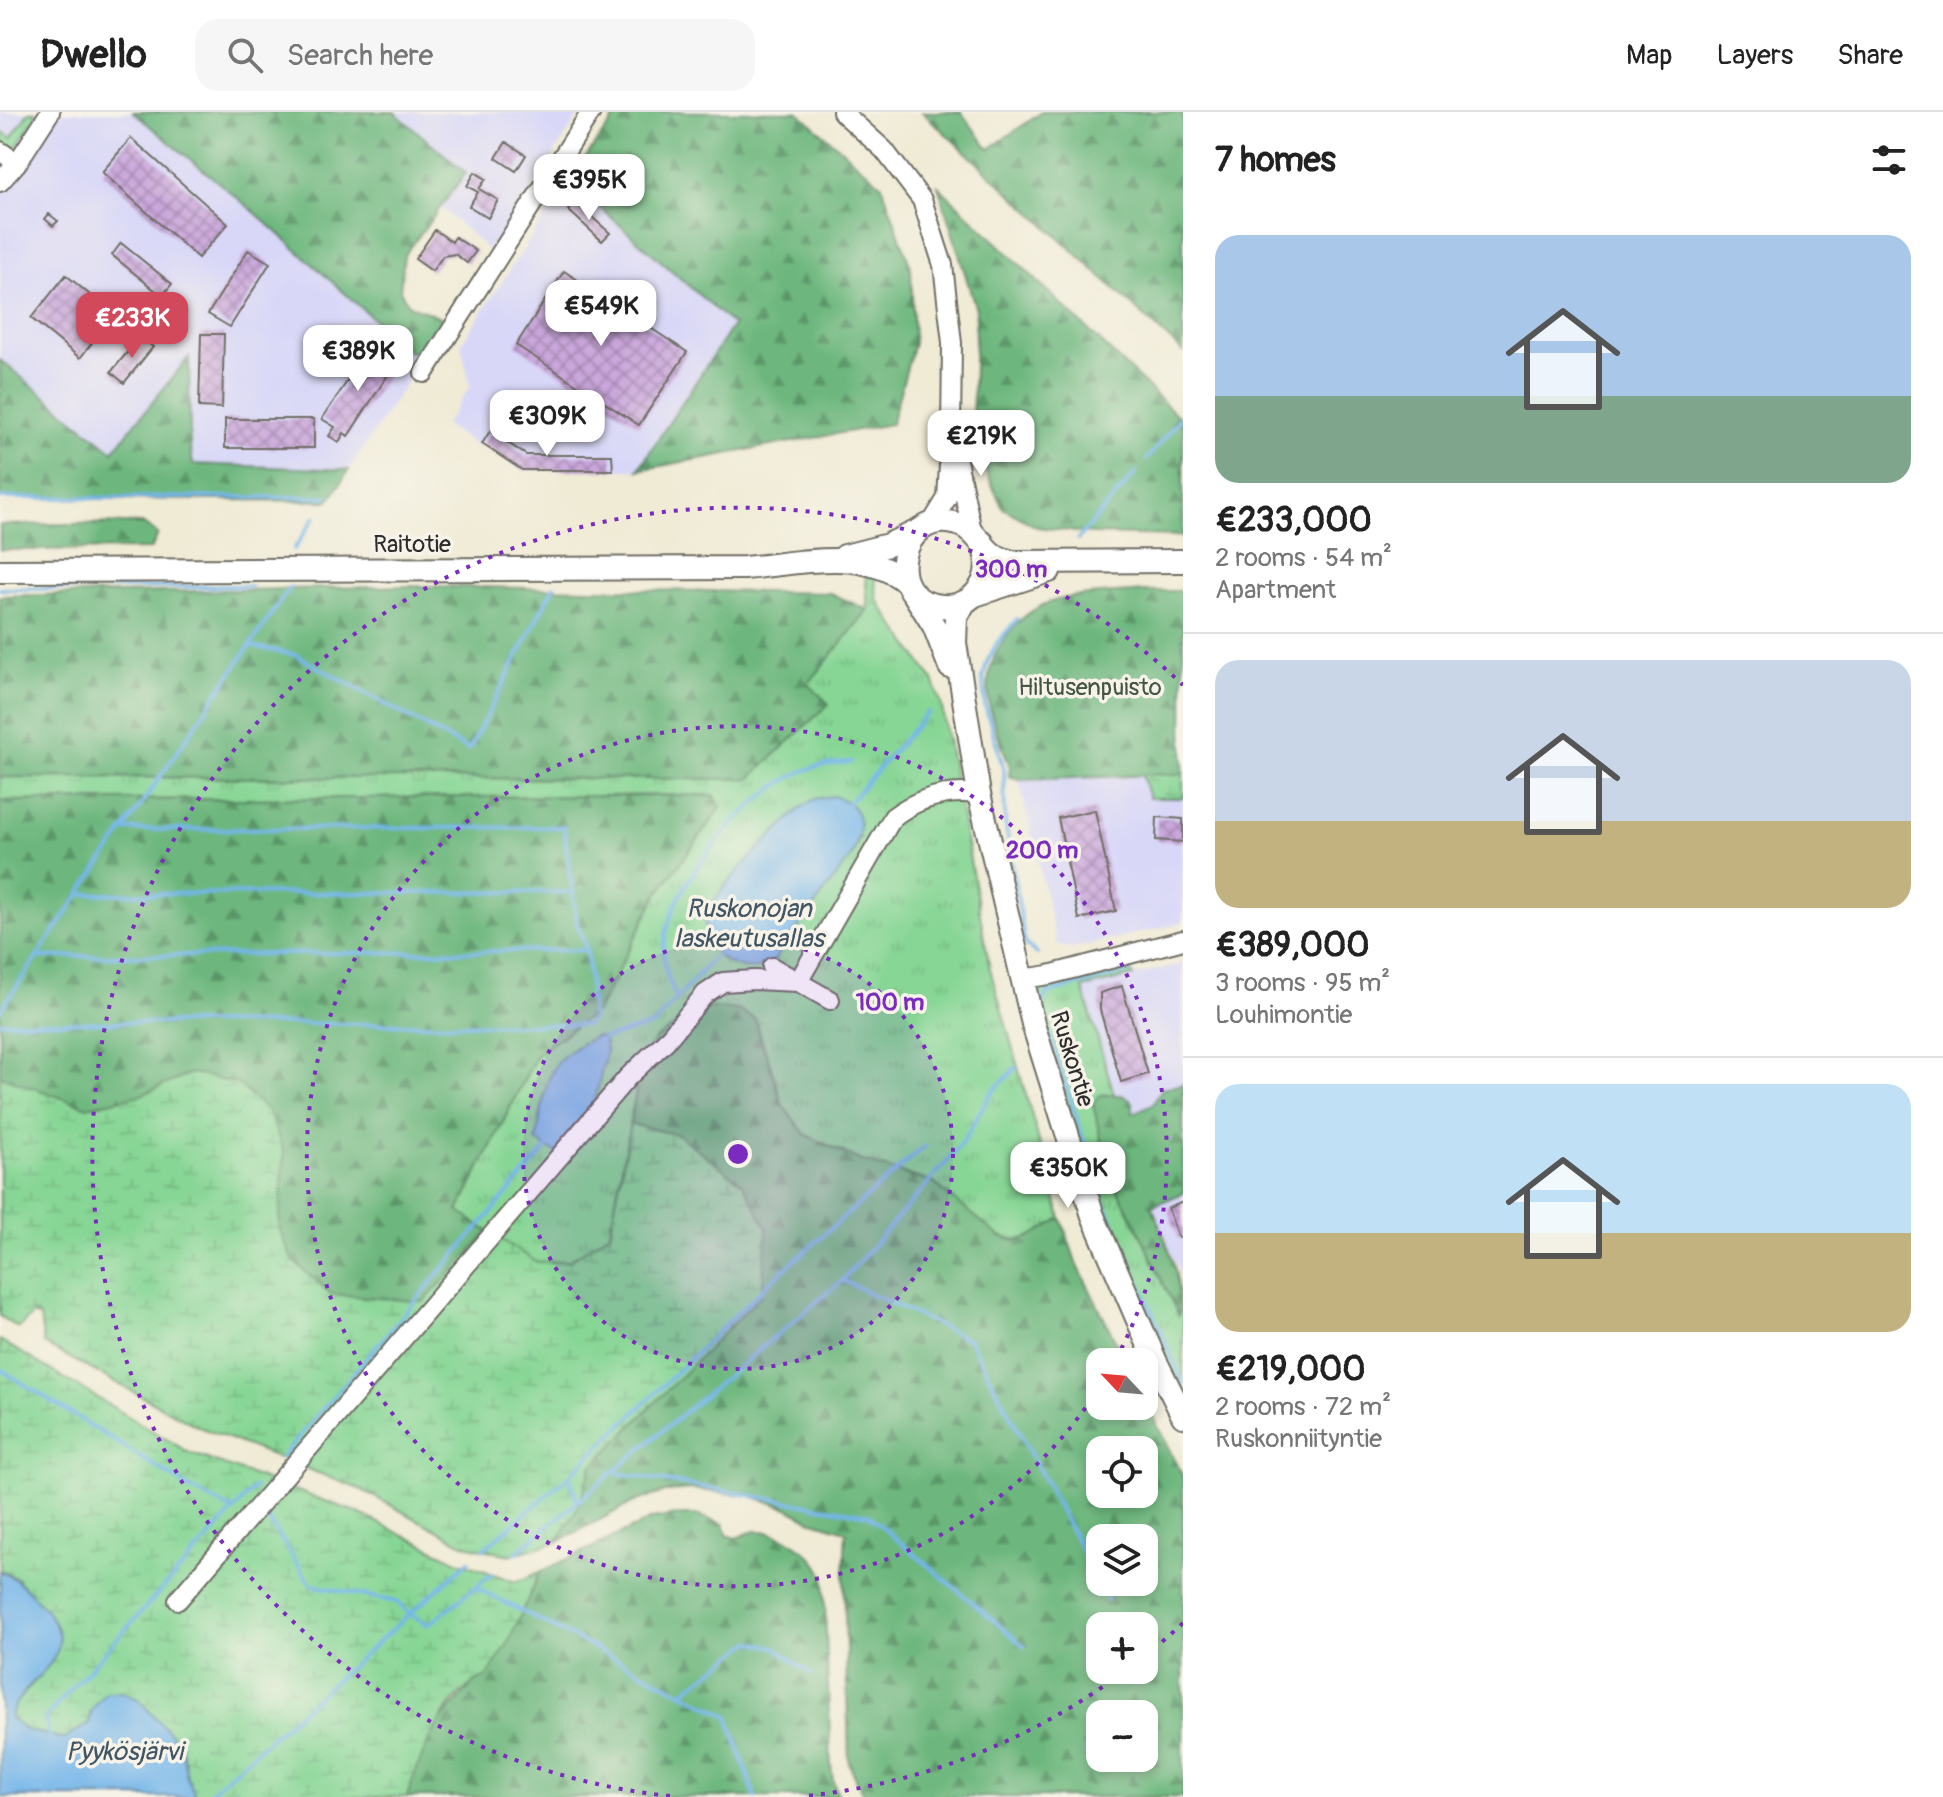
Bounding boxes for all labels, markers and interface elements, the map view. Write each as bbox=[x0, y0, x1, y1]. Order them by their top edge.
search box bbox=[195, 19, 755, 91]
text: Dwello bbox=[40, 31, 147, 79]
icon: search bbox=[223, 33, 267, 77]
text: Search here bbox=[287, 37, 433, 74]
text: Map bbox=[1626, 38, 1672, 73]
text: Layers bbox=[1716, 38, 1793, 73]
text: Share bbox=[1837, 38, 1903, 73]
icon: filters bbox=[1867, 138, 1911, 182]
text: 7 homes bbox=[1215, 139, 1336, 182]
pin: €395K bbox=[533, 154, 645, 222]
text: €395K bbox=[552, 164, 626, 196]
pin: €549K bbox=[545, 280, 657, 348]
icon: home bbox=[1491, 287, 1635, 431]
text: €549K bbox=[563, 290, 639, 322]
pin: €233K bbox=[76, 292, 188, 360]
text: €233K bbox=[94, 302, 170, 334]
pin: €389K bbox=[302, 325, 414, 393]
text: €389K bbox=[321, 335, 395, 367]
pin: €309K bbox=[491, 390, 603, 458]
text: €309K bbox=[508, 400, 586, 432]
pin: €219K bbox=[925, 410, 1037, 478]
text: €219K bbox=[946, 420, 1016, 452]
text: €233,000 bbox=[1215, 499, 1372, 542]
street label: Raitotie bbox=[373, 530, 451, 559]
text: 2 rooms · 54 m² bbox=[1215, 542, 1392, 574]
text: 300 m bbox=[975, 555, 1047, 584]
text: Apartment bbox=[1215, 574, 1336, 606]
park label: Hiltusenpuisto bbox=[1018, 673, 1162, 702]
icon: home bbox=[1491, 712, 1635, 856]
text: 200 m bbox=[1006, 836, 1078, 865]
water label: Ruskonojan laskeutusallas bbox=[674, 893, 827, 955]
text: €389,000 bbox=[1215, 924, 1369, 967]
text: 3 rooms · 95 m² bbox=[1215, 967, 1390, 999]
text: 100 m bbox=[856, 988, 924, 1017]
text: Louhimontie bbox=[1215, 999, 1352, 1031]
street label: Ruskontie bbox=[1044, 1008, 1100, 1110]
icon: home bbox=[1491, 1136, 1635, 1280]
centre of rings bbox=[724, 1140, 752, 1168]
pin: €350K bbox=[1012, 1142, 1124, 1210]
text: €350K bbox=[1028, 1152, 1108, 1184]
north arrow bbox=[1086, 1348, 1158, 1420]
map controls bbox=[1086, 1348, 1158, 1772]
text: €219,000 bbox=[1215, 1348, 1366, 1391]
text: 2 rooms · 72 m² bbox=[1215, 1391, 1391, 1423]
text: Ruskonniityntie bbox=[1215, 1423, 1382, 1455]
button: locate bbox=[1086, 1436, 1158, 1508]
button: layers bbox=[1086, 1524, 1158, 1596]
button: + bbox=[1086, 1612, 1158, 1684]
button: − bbox=[1086, 1700, 1158, 1772]
water label: Pyykösjärvi bbox=[65, 1736, 187, 1768]

